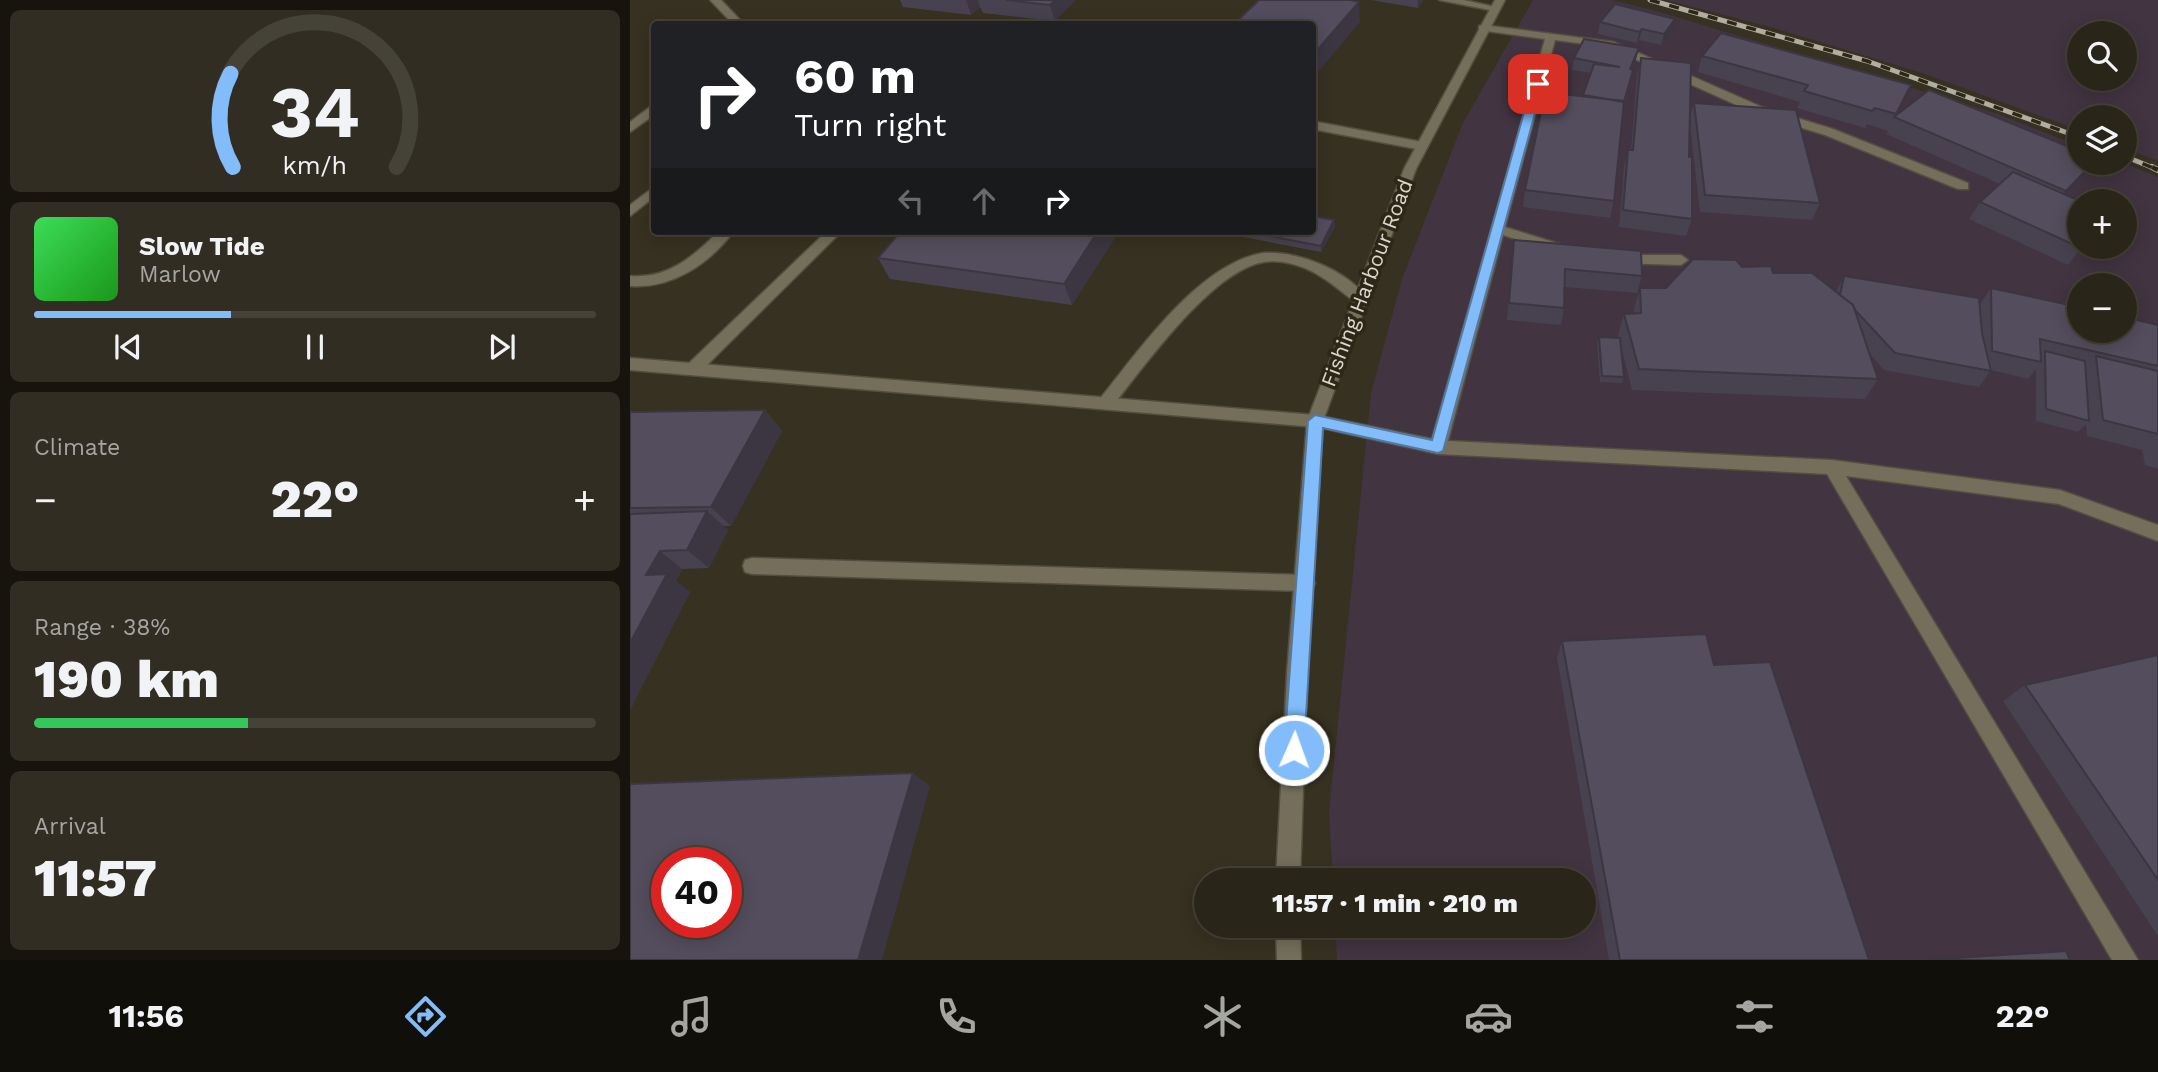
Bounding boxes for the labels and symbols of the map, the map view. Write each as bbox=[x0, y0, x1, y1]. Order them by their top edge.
pin bbox=[1508, 54, 1568, 114]
street label: Fishing Harbour Road bbox=[1315, 175, 1418, 390]
position arrow bbox=[1257, 713, 1331, 787]
speed limit sign: 40 bbox=[651, 847, 742, 938]

